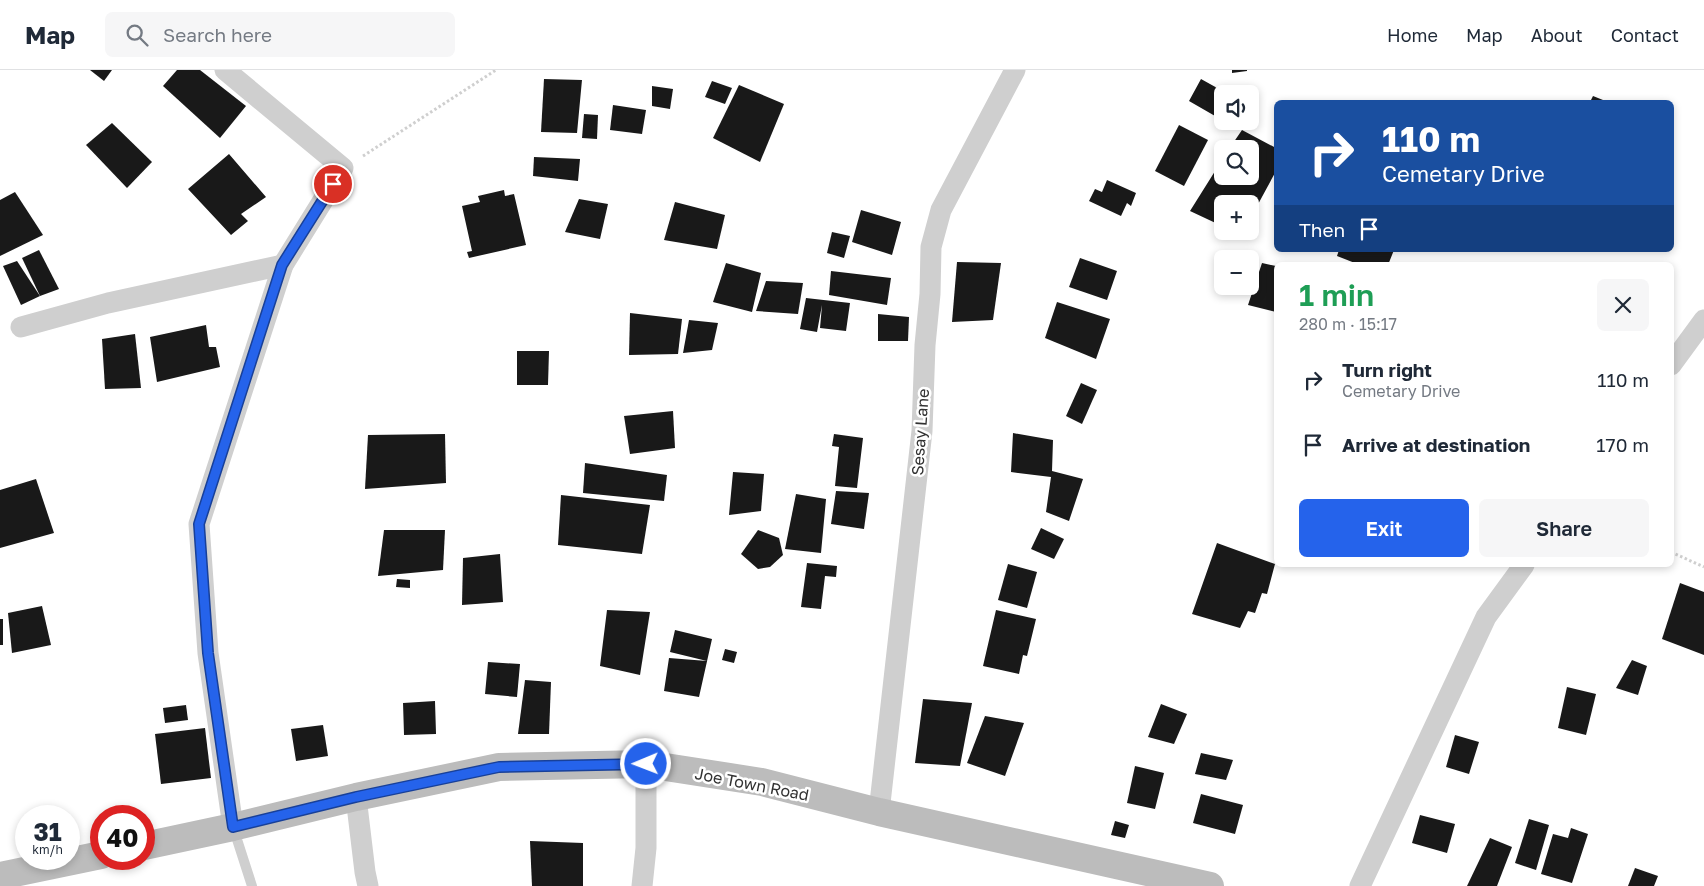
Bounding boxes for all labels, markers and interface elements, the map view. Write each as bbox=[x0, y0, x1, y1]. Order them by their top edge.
search box bbox=[105, 12, 455, 57]
text: Map bbox=[25, 20, 75, 49]
icon: search bbox=[123, 21, 151, 49]
text: Search here bbox=[163, 23, 272, 46]
text: Home bbox=[1387, 24, 1438, 46]
text: Map bbox=[1466, 24, 1503, 46]
text: About bbox=[1531, 24, 1583, 46]
text: Contact bbox=[1611, 24, 1679, 46]
map controls bbox=[1214, 85, 1259, 295]
button: sound bbox=[1214, 85, 1259, 130]
text: 110 m bbox=[1382, 118, 1480, 160]
icon: right bbox=[1299, 120, 1364, 185]
button: search bbox=[1214, 140, 1259, 185]
text: Cemetary Drive bbox=[1382, 160, 1545, 187]
pin bbox=[312, 163, 354, 205]
icon: arrive bbox=[319, 170, 347, 198]
button: + bbox=[1214, 195, 1259, 240]
icon: arrive bbox=[1355, 215, 1383, 243]
text: Then bbox=[1299, 218, 1345, 241]
button: − bbox=[1214, 250, 1259, 295]
text: 1 min bbox=[1299, 277, 1374, 313]
button: close bbox=[1597, 279, 1649, 331]
text: 280 m · 15:17 bbox=[1299, 314, 1397, 334]
text: Turn right bbox=[1342, 358, 1432, 381]
icon: right bbox=[1299, 366, 1327, 394]
text: 110 m bbox=[1597, 368, 1649, 391]
text: Cemetary Drive bbox=[1342, 381, 1460, 401]
street label: Sesay Lane bbox=[907, 388, 933, 476]
icon: arrive bbox=[1299, 431, 1327, 459]
text: Arrive at destination bbox=[1342, 433, 1530, 456]
text: 170 m bbox=[1596, 433, 1649, 456]
button: Exit bbox=[1299, 499, 1469, 557]
button: Share bbox=[1479, 499, 1649, 557]
position arrow bbox=[619, 737, 671, 789]
street label: Joe Town Road bbox=[693, 763, 811, 805]
speed limit sign: 40 bbox=[90, 805, 155, 870]
text: 31 bbox=[33, 816, 62, 847]
text: km/h bbox=[32, 842, 63, 857]

